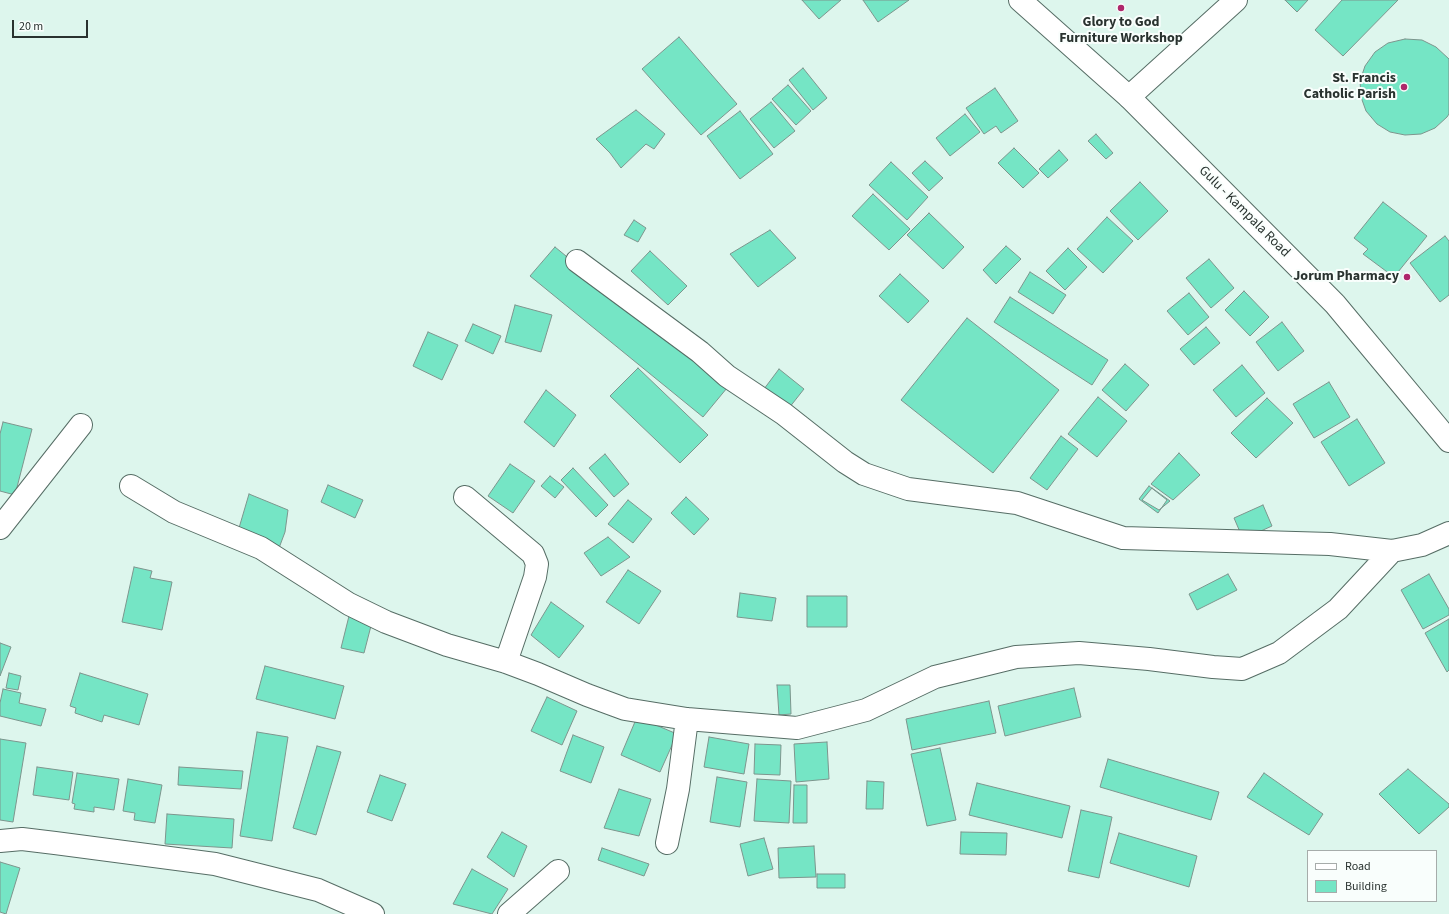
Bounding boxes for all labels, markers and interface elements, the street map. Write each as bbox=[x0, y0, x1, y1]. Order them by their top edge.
marker: Glory to God Furniture Workshop bbox=[1116, 3, 1126, 13]
scale bar bbox=[14, 12, 90, 38]
place label: Glory to God Furniture Workshop bbox=[1059, 15, 1183, 48]
text: 20 m bbox=[19, 18, 43, 35]
place label: St. Francis Catholic Parish bbox=[1303, 71, 1396, 104]
marker: St. Francis Catholic Parish bbox=[1399, 82, 1409, 92]
street label: Gulu - Kampala Road bbox=[1195, 163, 1293, 261]
place label: Jorum Pharmacy bbox=[1293, 269, 1399, 285]
marker: Jorum Pharmacy bbox=[1402, 272, 1412, 282]
legend bbox=[1307, 850, 1437, 902]
text: Road bbox=[1345, 858, 1371, 875]
text: Building bbox=[1345, 878, 1387, 895]

